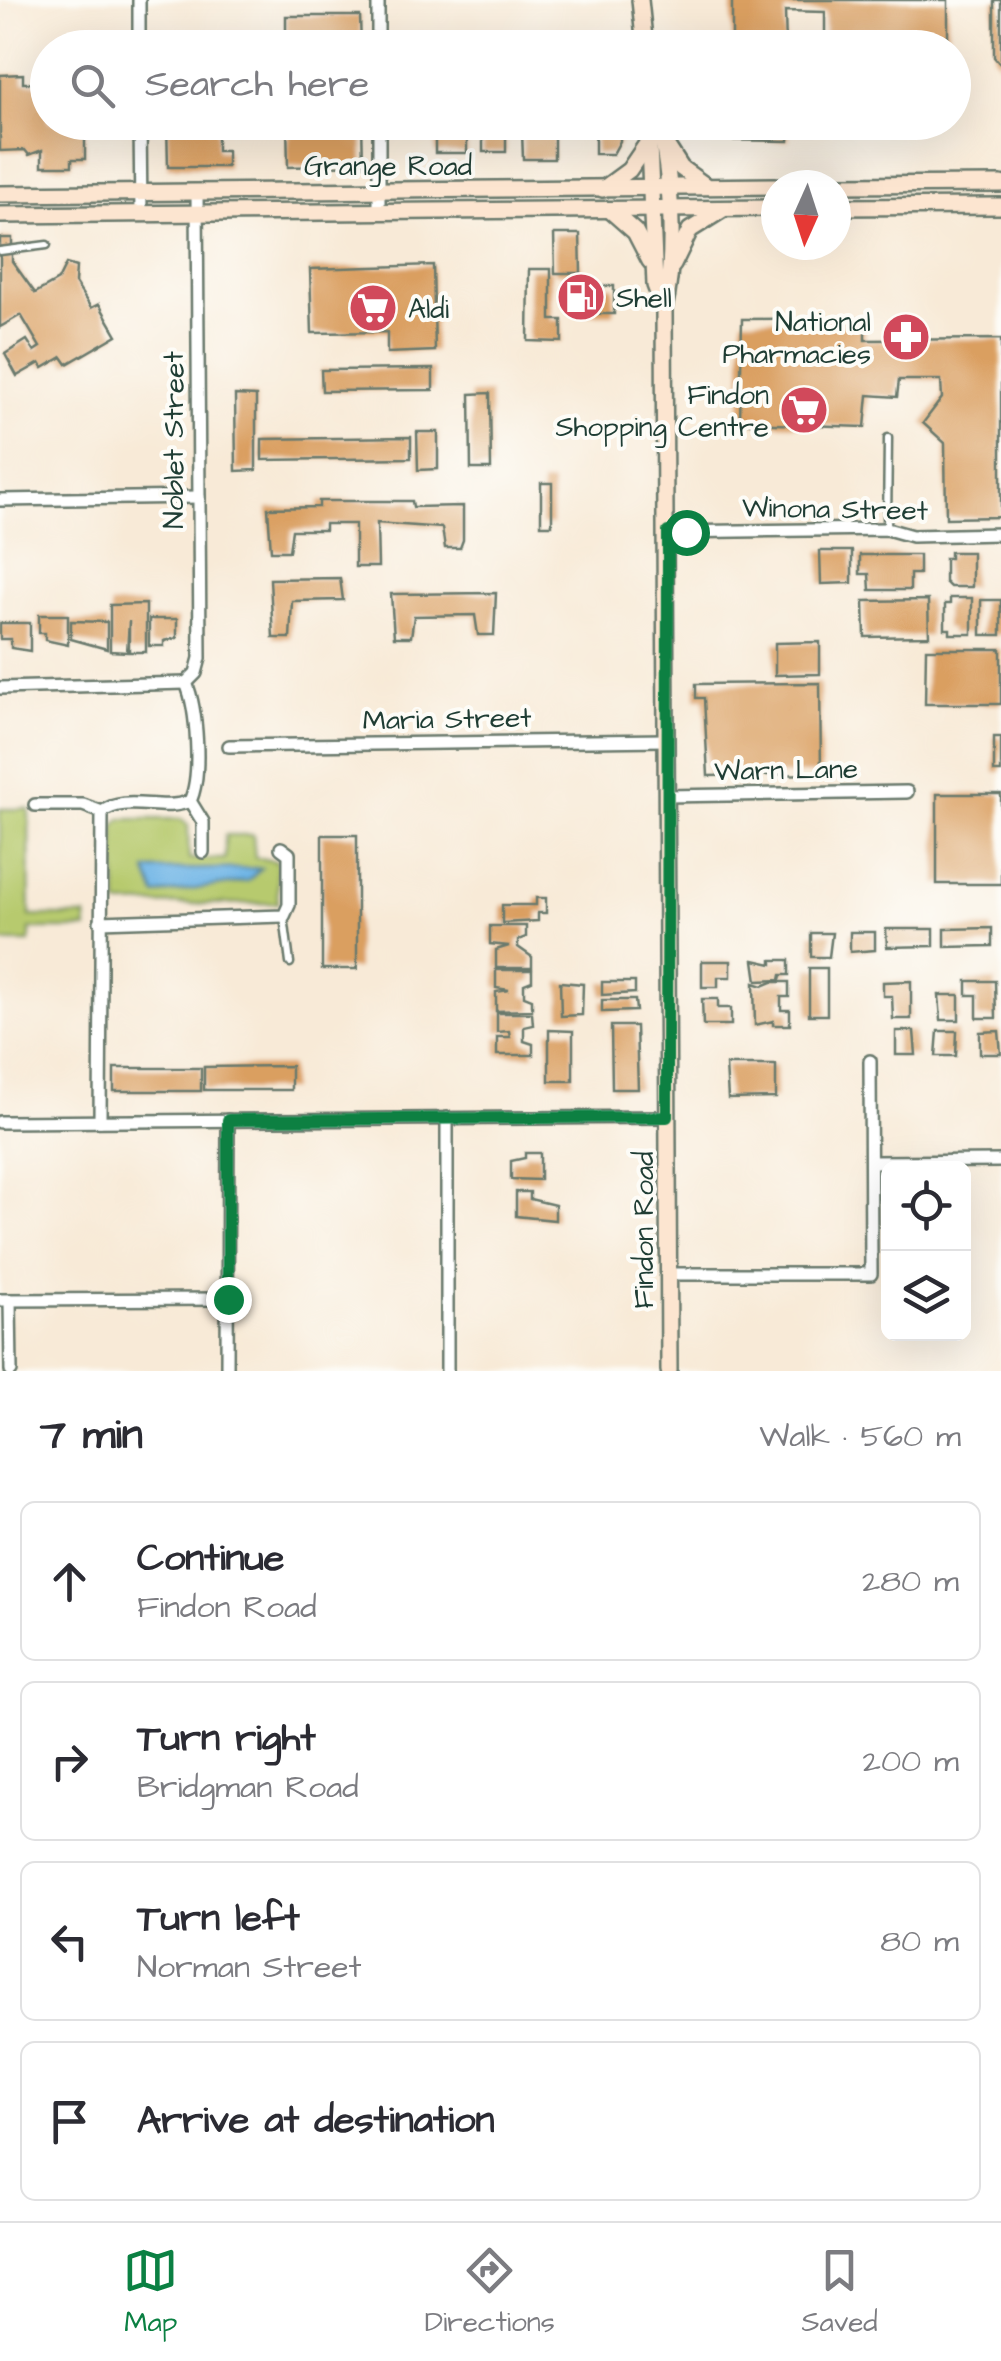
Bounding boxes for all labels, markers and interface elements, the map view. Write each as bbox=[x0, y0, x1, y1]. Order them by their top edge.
search box bbox=[30, 30, 971, 140]
icon: search bbox=[65, 58, 120, 113]
text: Search here bbox=[145, 59, 369, 111]
street label: Grange Road bbox=[304, 147, 472, 187]
north arrow bbox=[761, 170, 851, 260]
fuel station icon: Shell bbox=[555, 271, 607, 323]
place label: Shell bbox=[616, 279, 672, 318]
supermarket icon: Aldi bbox=[347, 282, 399, 334]
place label: Aldi bbox=[408, 290, 449, 329]
place label: National Pharmacies bbox=[722, 303, 871, 374]
pharmacy icon: National Pharmacies bbox=[880, 311, 932, 363]
street label: Noblet Street bbox=[155, 351, 194, 529]
place label: Findon Shopping Centre bbox=[555, 376, 769, 448]
supermarket icon: Findon Shopping Centre bbox=[778, 384, 830, 436]
street label: Winona Street bbox=[742, 488, 929, 531]
route start bbox=[664, 510, 710, 556]
street label: Maria Street bbox=[362, 699, 532, 740]
street label: Warn Lane bbox=[714, 750, 858, 791]
street label: Findon Road bbox=[625, 1151, 664, 1309]
map controls bbox=[881, 1161, 971, 1341]
button: locate bbox=[881, 1161, 971, 1251]
button: layers bbox=[881, 1251, 971, 1341]
route end bbox=[206, 1277, 252, 1323]
text: 7 min bbox=[40, 1407, 143, 1465]
text: Walk · 560 m bbox=[759, 1414, 961, 1459]
text: Continue bbox=[137, 1533, 284, 1585]
icon: ahead bbox=[42, 1554, 97, 1609]
text: 280 m bbox=[862, 1559, 959, 1604]
text: Findon Road bbox=[137, 1585, 317, 1630]
text: Turn right bbox=[137, 1713, 316, 1765]
icon: right bbox=[42, 1734, 97, 1789]
text: 200 m bbox=[863, 1739, 959, 1784]
text: Bridgman Road bbox=[137, 1765, 359, 1810]
text: Turn left bbox=[137, 1893, 300, 1945]
icon: left bbox=[42, 1914, 97, 1969]
text: 80 m bbox=[880, 1919, 959, 1964]
text: Norman Street bbox=[137, 1945, 361, 1990]
icon: arrive bbox=[42, 2094, 97, 2149]
text: Arrive at destination bbox=[137, 2095, 494, 2147]
tab: Map bbox=[123, 2243, 178, 2342]
tab: Directions bbox=[425, 2243, 555, 2342]
tab: Saved bbox=[801, 2243, 878, 2342]

